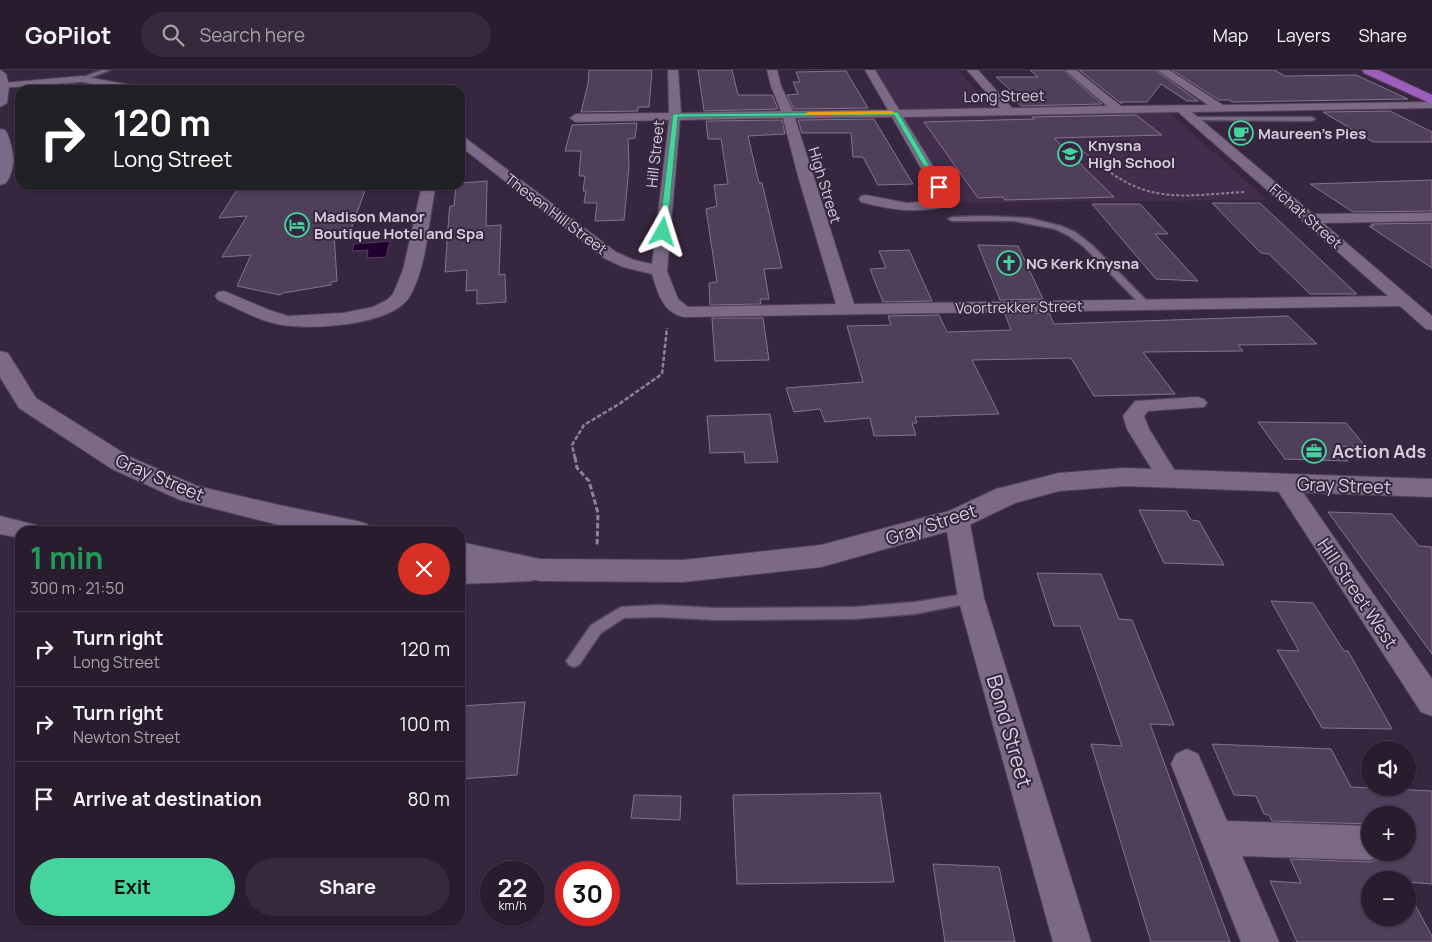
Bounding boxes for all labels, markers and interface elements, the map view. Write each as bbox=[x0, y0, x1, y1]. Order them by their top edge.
search box bbox=[141, 12, 491, 57]
text: GoPilot bbox=[25, 18, 111, 51]
icon: search bbox=[159, 21, 187, 49]
text: Search here bbox=[199, 22, 305, 48]
text: Map bbox=[1213, 23, 1248, 47]
text: Layers bbox=[1276, 23, 1330, 47]
text: Share bbox=[1358, 23, 1407, 47]
street label: Long Street bbox=[963, 85, 1045, 107]
text: 120 m bbox=[113, 99, 211, 147]
icon: right bbox=[30, 105, 95, 170]
street label: Hill Street bbox=[641, 119, 669, 189]
cafe icon: Maureen's Pies bbox=[1228, 120, 1254, 146]
place label: Maureen's Pies bbox=[1258, 123, 1366, 144]
place label: Knysna High School bbox=[1088, 135, 1175, 173]
school or university icon: Knysna High School bbox=[1057, 141, 1083, 167]
text: Long Street bbox=[113, 144, 232, 174]
street label: High Street bbox=[803, 144, 847, 226]
pin bbox=[918, 166, 960, 208]
street label: Thesen Hill Street bbox=[501, 169, 611, 259]
icon: arrive bbox=[925, 173, 953, 201]
street label: Fichat Street bbox=[1265, 179, 1347, 253]
position arrow bbox=[636, 205, 688, 257]
place label: Madison Manor Boutique Hotel and Spa bbox=[314, 206, 484, 244]
hotel icon: Madison Manor Boutique Hotel and Spa bbox=[284, 212, 310, 238]
church icon: NG Kerk Knysna bbox=[996, 250, 1022, 276]
place label: NG Kerk Knysna bbox=[1026, 253, 1139, 274]
street label: Voortrekker Street bbox=[955, 295, 1083, 319]
office icon: Action Ads bbox=[1301, 438, 1327, 464]
place label: Action Ads bbox=[1332, 439, 1426, 463]
street label: Gray Street bbox=[112, 448, 208, 506]
street label: Gray Street bbox=[1296, 471, 1392, 499]
street label: Gray Street bbox=[882, 498, 980, 550]
street label: Hill Street West bbox=[1312, 533, 1404, 653]
text: 1 min bbox=[30, 537, 103, 578]
button: close bbox=[398, 543, 450, 595]
text: 300 m · 21:50 bbox=[30, 577, 124, 599]
text: Turn right bbox=[73, 625, 163, 651]
icon: right bbox=[30, 635, 58, 663]
text: 120 m bbox=[400, 636, 450, 662]
text: Long Street bbox=[73, 651, 160, 673]
street label: Bond Street bbox=[981, 671, 1039, 791]
text: Turn right bbox=[73, 700, 163, 726]
icon: right bbox=[30, 710, 58, 738]
text: 100 m bbox=[399, 711, 450, 737]
text: Newton Street bbox=[73, 726, 181, 748]
map controls bbox=[1361, 741, 1416, 926]
button: sound bbox=[1361, 741, 1416, 796]
icon: arrive bbox=[30, 785, 58, 813]
text: Arrive at destination bbox=[73, 786, 262, 812]
text: 80 m bbox=[407, 786, 450, 812]
button: + bbox=[1361, 806, 1416, 861]
button: Exit bbox=[30, 858, 235, 916]
button: Share bbox=[245, 858, 450, 916]
speed limit sign: 30 bbox=[555, 861, 620, 926]
text: 22 bbox=[498, 870, 527, 905]
button: − bbox=[1361, 871, 1416, 926]
text: km/h bbox=[499, 897, 526, 914]

